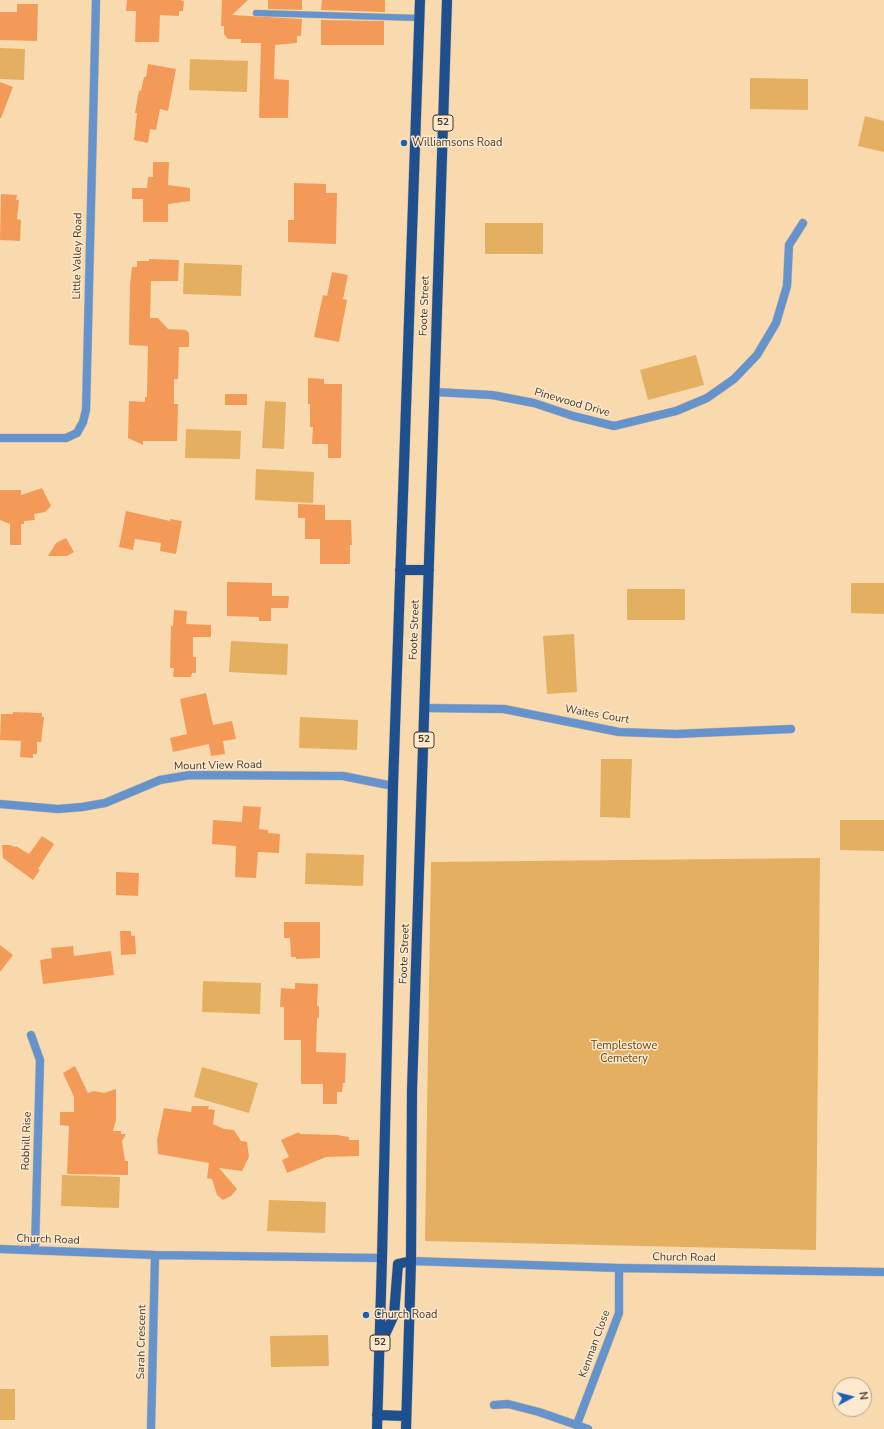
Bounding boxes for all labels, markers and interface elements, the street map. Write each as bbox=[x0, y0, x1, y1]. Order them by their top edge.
road number: 52 bbox=[433, 115, 453, 131]
place label: Williamsons Road bbox=[412, 136, 502, 150]
marker: Williamsons Road bbox=[399, 138, 409, 148]
street label: Little Valley Road bbox=[71, 212, 85, 300]
street label: Foote Street bbox=[417, 276, 433, 336]
street label: Pinewood Drive bbox=[533, 386, 611, 420]
street label: Foote Street bbox=[407, 600, 423, 660]
street label: Waites Court bbox=[564, 703, 630, 727]
road number: 52 bbox=[414, 732, 434, 748]
street label: Mount View Road bbox=[174, 759, 262, 773]
street label: Foote Street bbox=[397, 924, 413, 984]
park label: Templestowe Cemetery bbox=[591, 1039, 657, 1065]
street label: Robhill Rise bbox=[19, 1111, 35, 1171]
street label: Church Road bbox=[16, 1232, 80, 1248]
street label: Church Road bbox=[652, 1251, 716, 1265]
street label: Sarah Crescent bbox=[135, 1305, 149, 1379]
place label: Church Road bbox=[374, 1308, 437, 1322]
street label: Kenman Close bbox=[577, 1308, 613, 1380]
marker: Church Road bbox=[361, 1310, 371, 1320]
road number: 52 bbox=[370, 1335, 390, 1351]
north arrow bbox=[832, 1377, 872, 1417]
text: N bbox=[855, 1391, 871, 1401]

